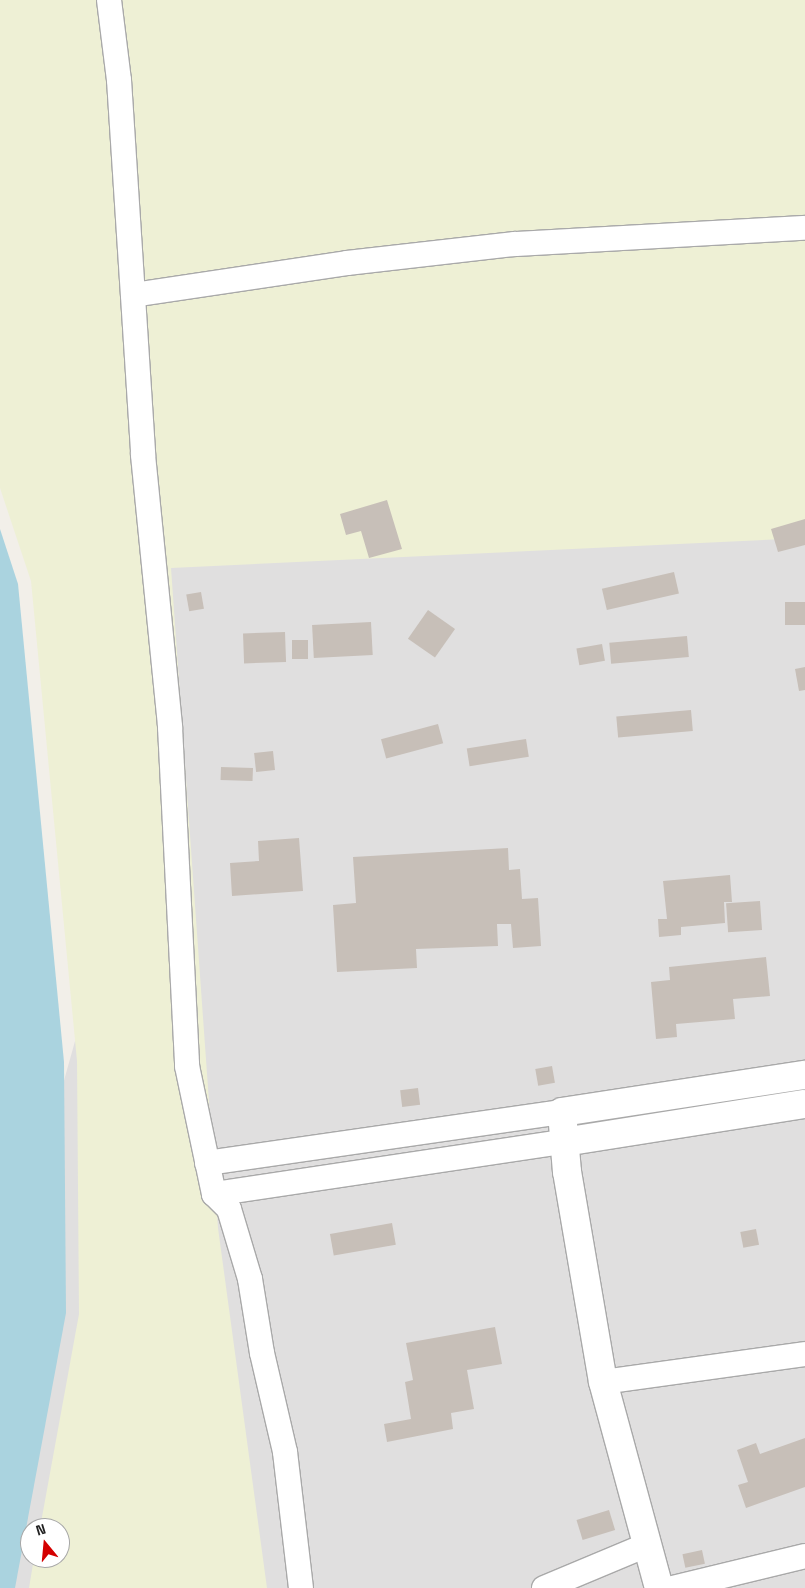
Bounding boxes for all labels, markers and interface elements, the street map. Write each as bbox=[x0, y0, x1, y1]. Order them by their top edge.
north arrow bbox=[20, 1518, 70, 1568]
text: N bbox=[34, 1520, 48, 1540]

